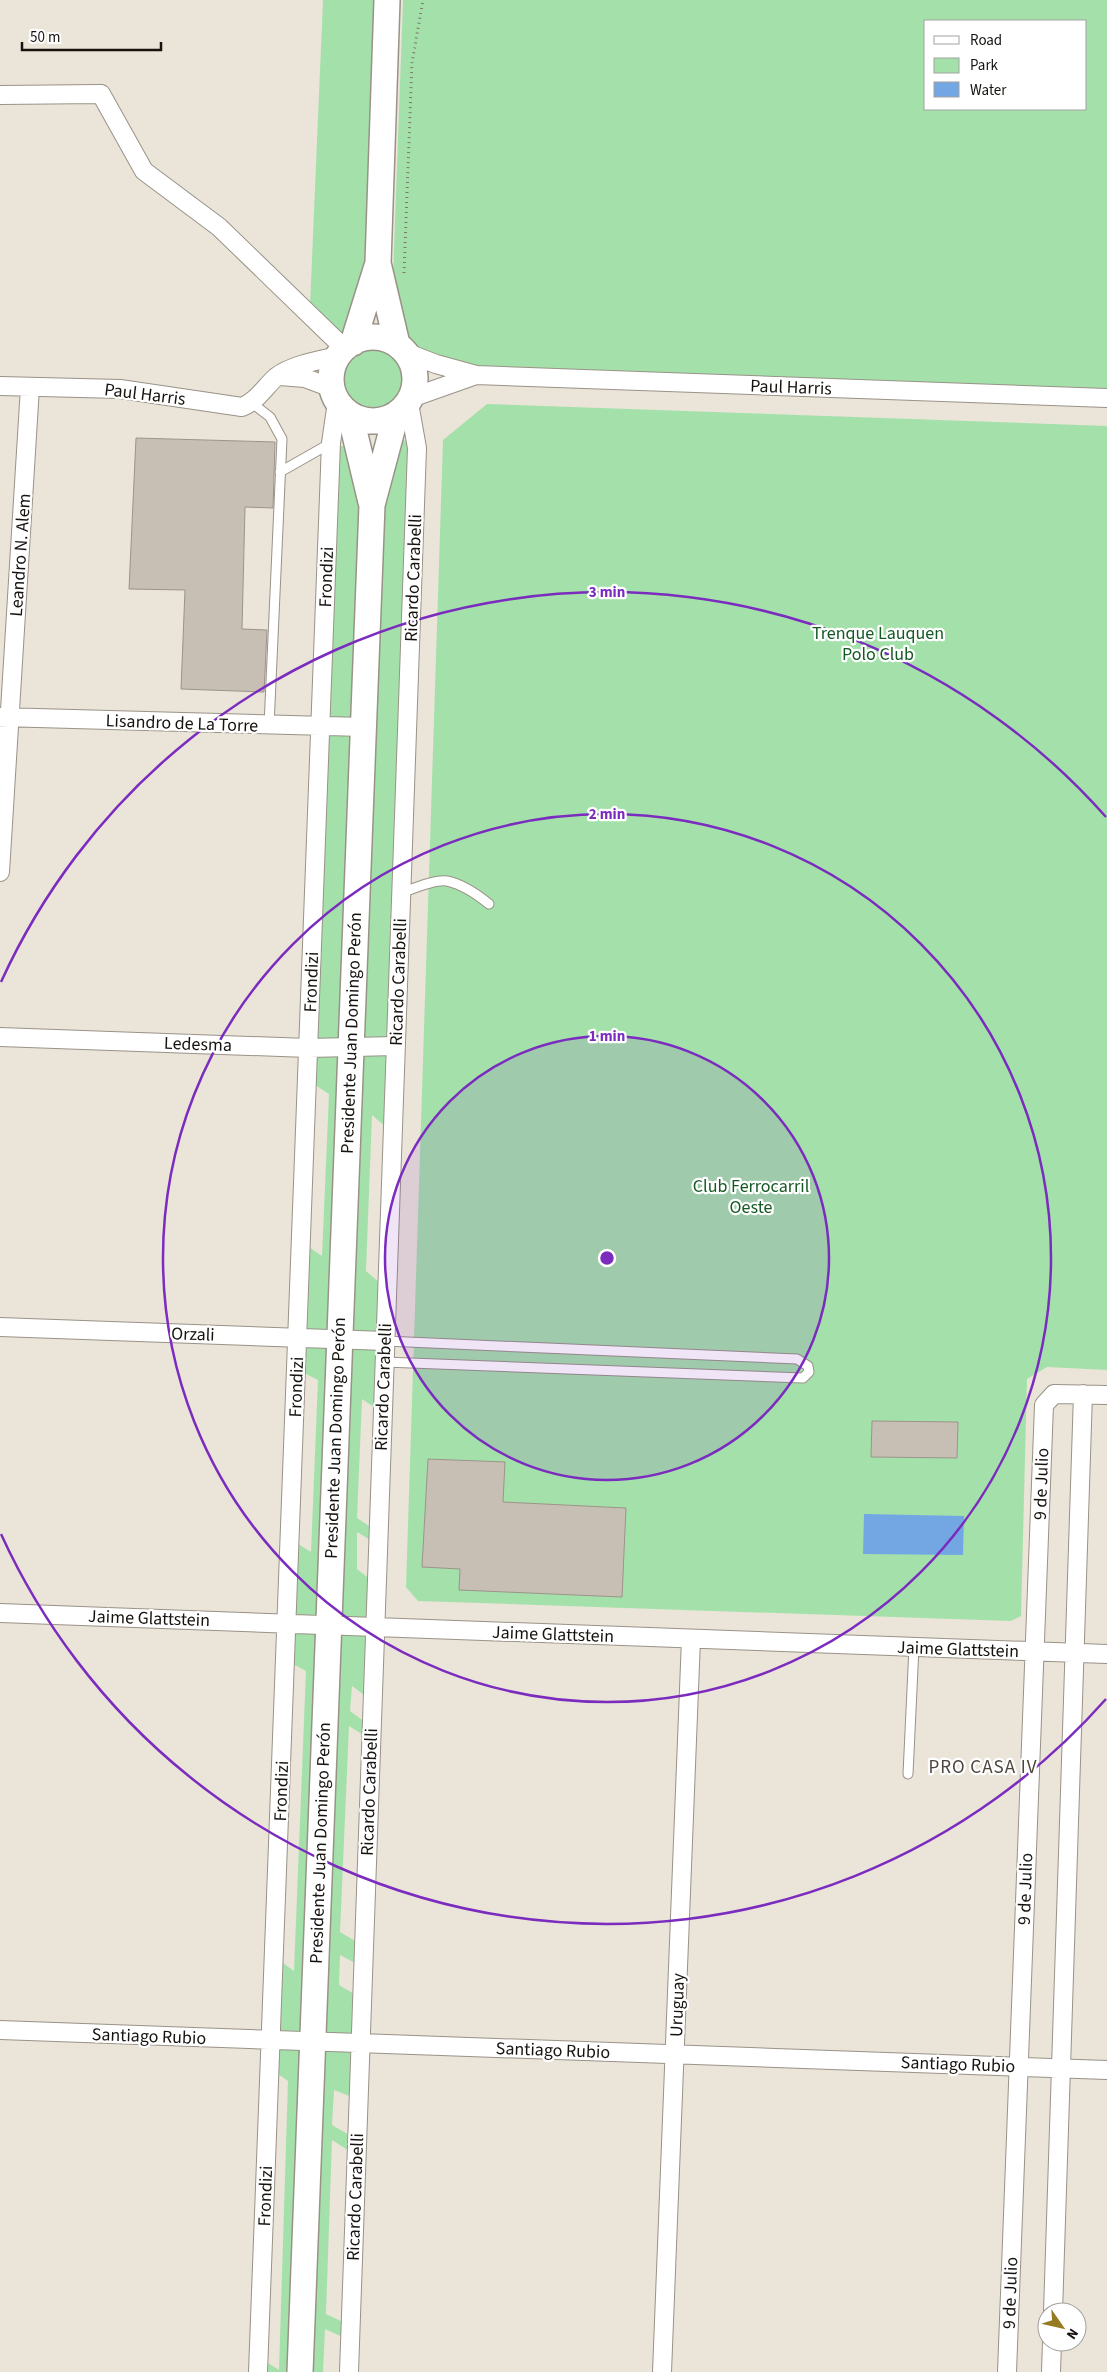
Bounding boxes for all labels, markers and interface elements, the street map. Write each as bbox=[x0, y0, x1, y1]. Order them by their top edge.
scale bar bbox=[22, 20, 161, 52]
legend bbox=[924, 20, 1087, 110]
text: 50 m bbox=[30, 27, 60, 48]
text: Road bbox=[970, 30, 1002, 51]
text: Park bbox=[970, 55, 999, 76]
text: Water bbox=[970, 80, 1007, 101]
street label: Paul Harris bbox=[750, 374, 832, 401]
street label: Paul Harris bbox=[103, 377, 187, 412]
street label: Leandro N. Alem bbox=[4, 493, 37, 618]
street label: Ricardo Carabelli bbox=[399, 514, 428, 642]
street label: Frondizi bbox=[313, 546, 340, 608]
text: 3 min bbox=[589, 582, 625, 603]
park label: Trenque Lauquen Polo Club bbox=[812, 621, 944, 667]
street label: Lisandro de La Torre bbox=[105, 708, 259, 739]
text: 2 min bbox=[589, 804, 625, 825]
street label: Presidente Juan Domingo Perón bbox=[335, 912, 368, 1154]
street label: Ricardo Carabelli bbox=[384, 918, 413, 1046]
street label: Frondizi bbox=[298, 951, 325, 1013]
text: 1 min bbox=[589, 1026, 625, 1047]
street label: Ledesma bbox=[164, 1031, 232, 1058]
park label: Club Ferrocarril Oeste bbox=[693, 1174, 809, 1220]
centre of rings bbox=[598, 1249, 616, 1267]
street label: Presidente Juan Domingo Perón bbox=[319, 1317, 352, 1559]
street label: Orzali bbox=[171, 1321, 215, 1348]
street label: Ricardo Carabelli bbox=[369, 1323, 398, 1451]
street label: Frondizi bbox=[283, 1356, 310, 1418]
street label: 9 de Julio bbox=[1028, 1447, 1055, 1521]
street label: Jaime Glattstein bbox=[88, 1604, 210, 1633]
street label: Jaime Glattstein bbox=[492, 1620, 614, 1649]
street label: Jaime Glattstein bbox=[897, 1635, 1019, 1664]
street label: Presidente Juan Domingo Perón bbox=[304, 1722, 337, 1964]
street label: Ricardo Carabelli bbox=[355, 1728, 384, 1856]
district label: PRO CASA IV bbox=[928, 1754, 1038, 1781]
street label: Frondizi bbox=[268, 1760, 295, 1822]
street label: 9 de Julio bbox=[1012, 1852, 1039, 1926]
street label: Uruguay bbox=[664, 1972, 691, 2037]
street label: Santiago Rubio bbox=[91, 2022, 207, 2051]
street label: Santiago Rubio bbox=[495, 2036, 611, 2065]
street label: Santiago Rubio bbox=[900, 2050, 1016, 2079]
street label: Ricardo Carabelli bbox=[341, 2133, 370, 2261]
street label: Frondizi bbox=[252, 2165, 279, 2227]
street label: 9 de Julio bbox=[997, 2256, 1024, 2330]
north arrow bbox=[1037, 2302, 1087, 2352]
text: N bbox=[1061, 2324, 1083, 2343]

